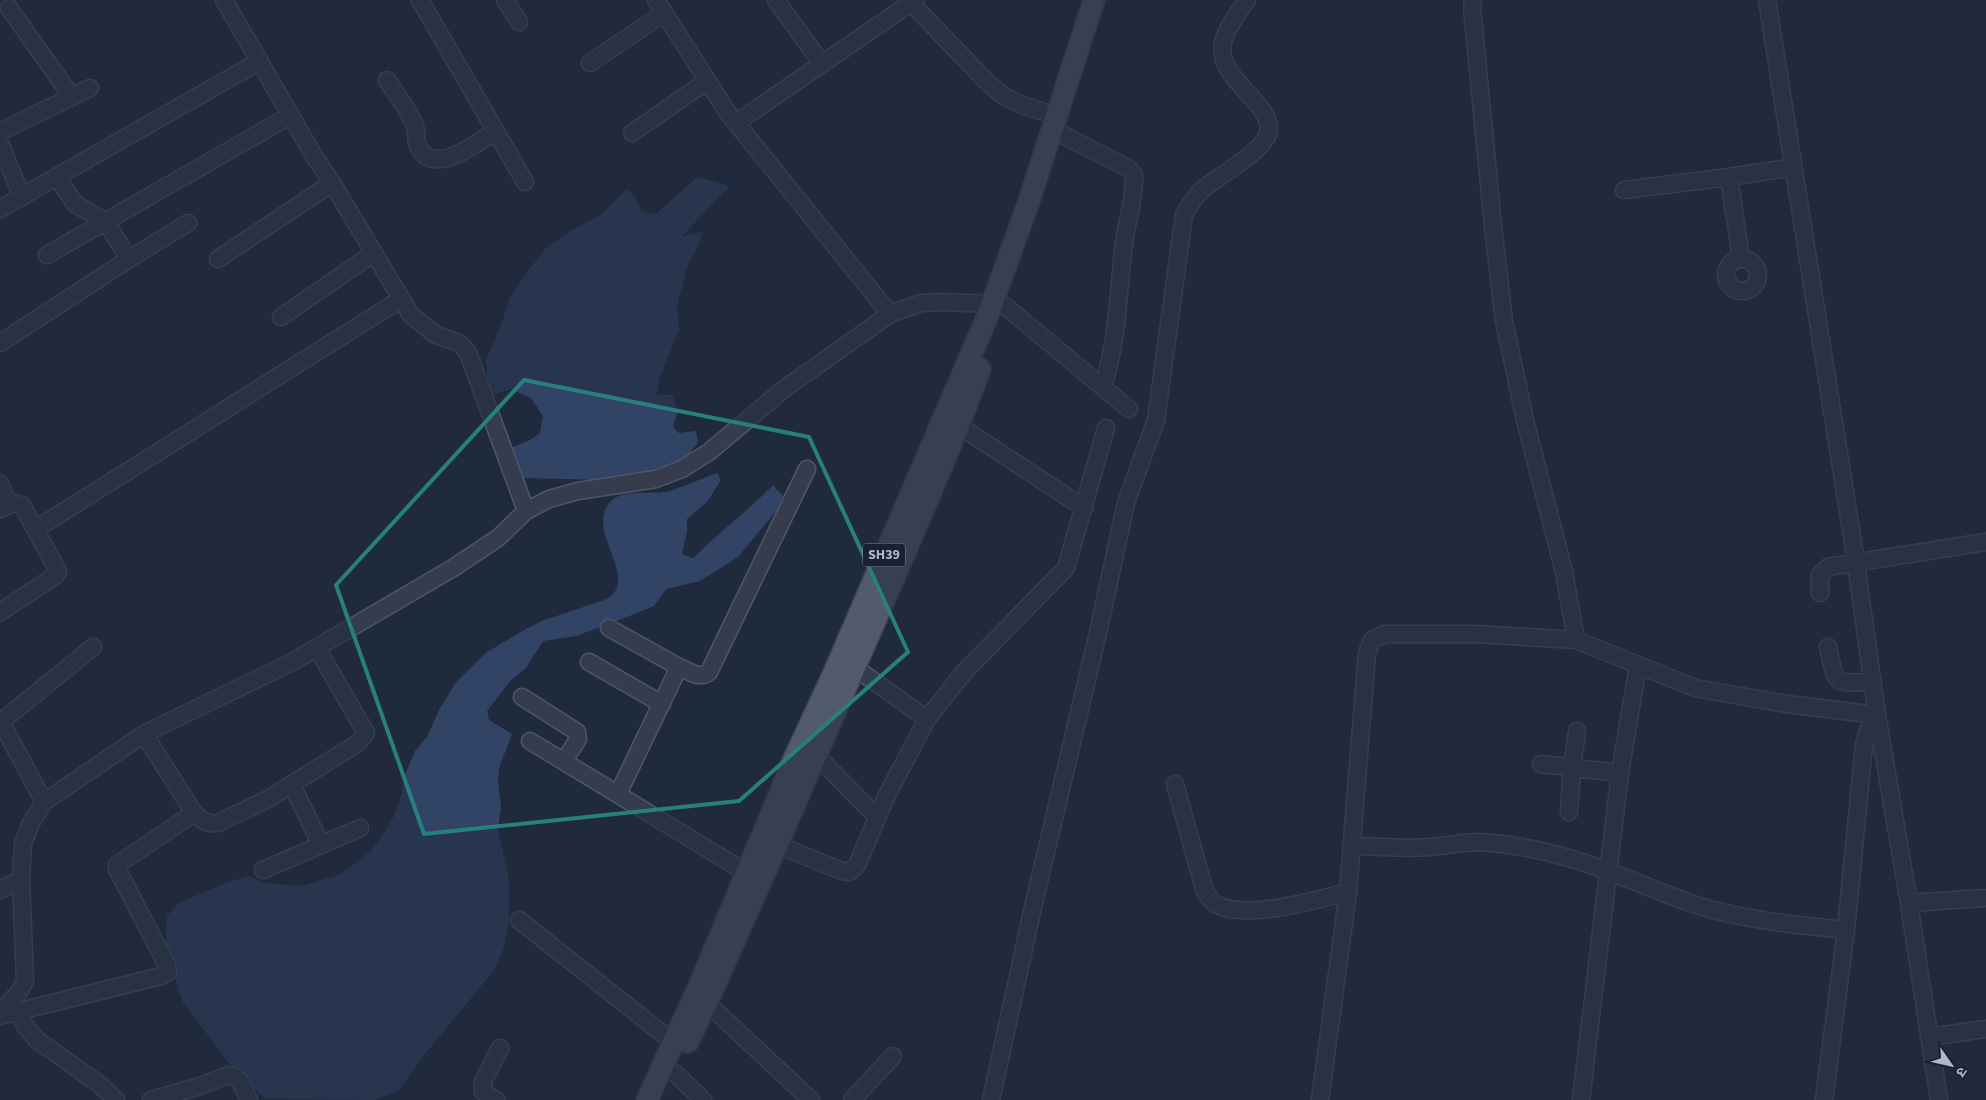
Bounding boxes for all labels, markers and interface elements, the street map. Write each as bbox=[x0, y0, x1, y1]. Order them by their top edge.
road number: SH39 bbox=[863, 544, 905, 566]
north arrow bbox=[1926, 1040, 1976, 1090]
text: उ bbox=[1950, 1063, 1972, 1081]

